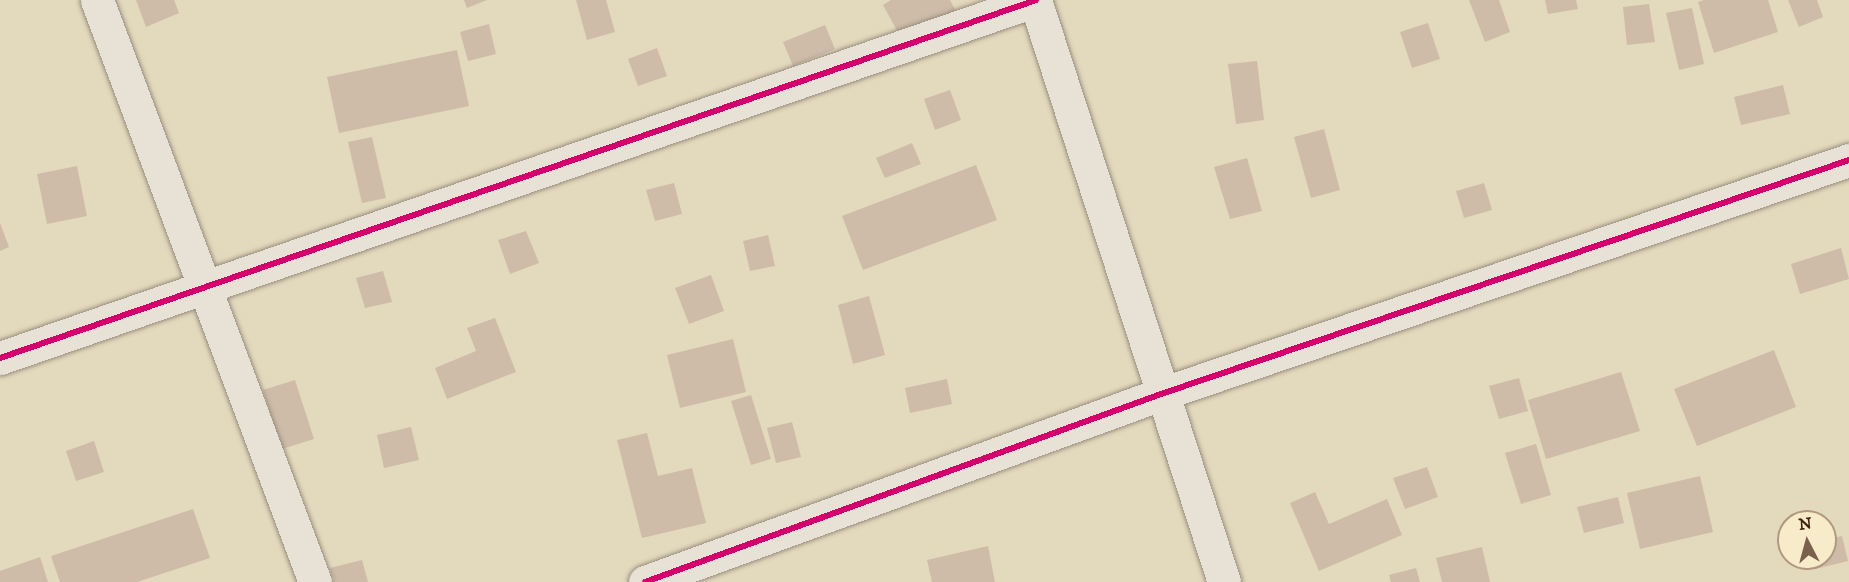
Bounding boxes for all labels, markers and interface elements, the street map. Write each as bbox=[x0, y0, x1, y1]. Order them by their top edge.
north arrow bbox=[1777, 510, 1837, 570]
text: N bbox=[1798, 513, 1813, 535]

